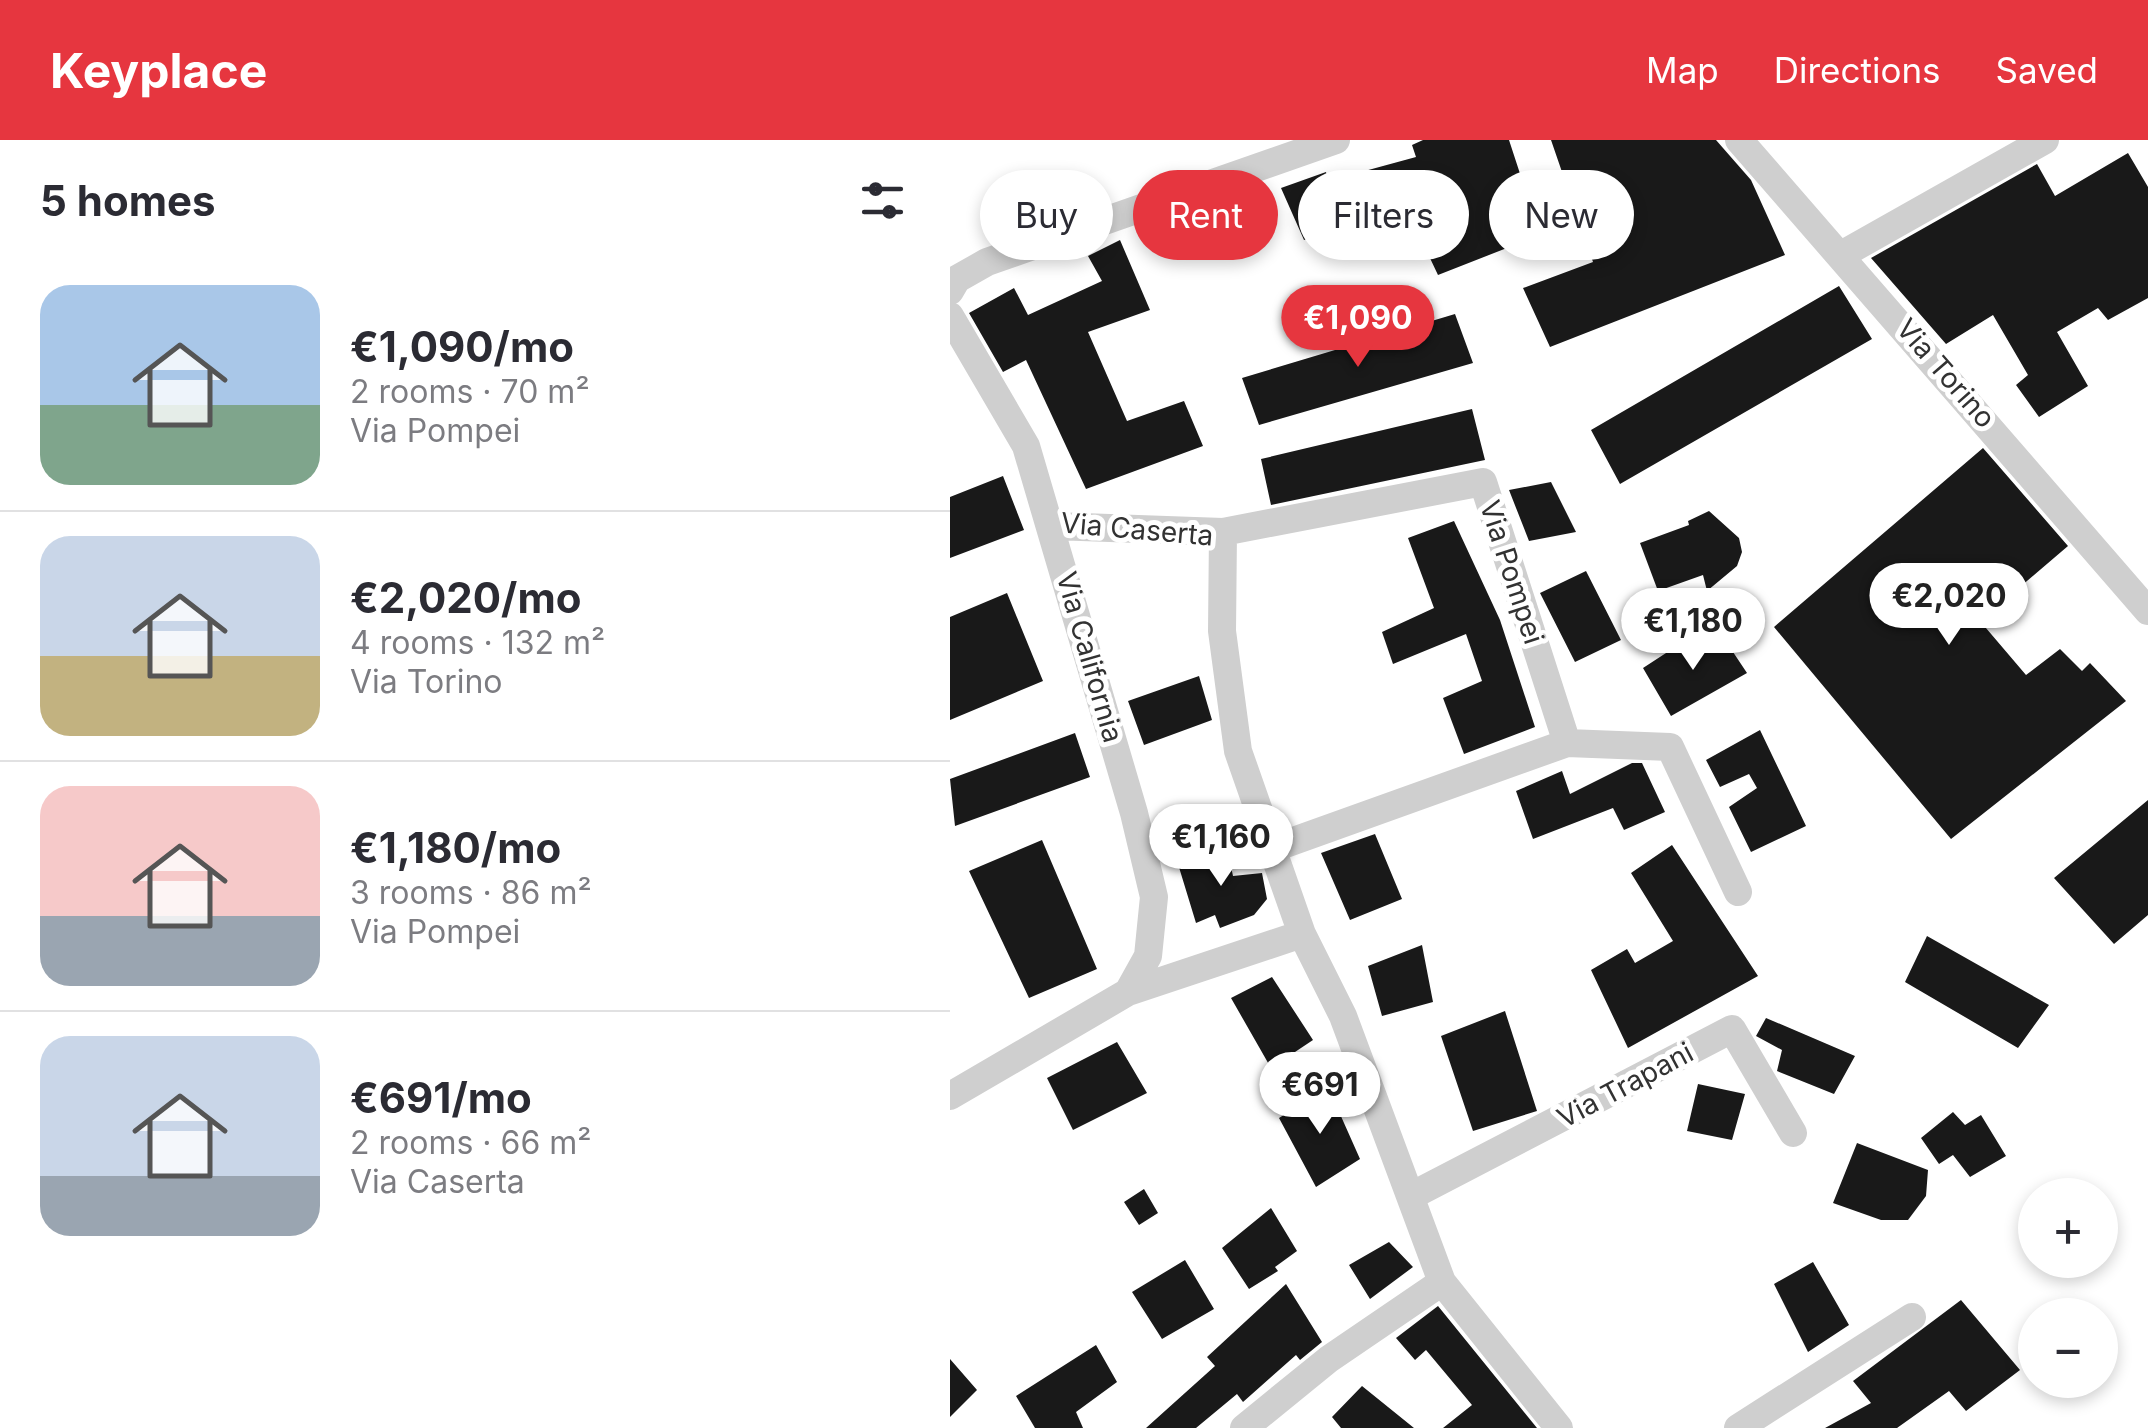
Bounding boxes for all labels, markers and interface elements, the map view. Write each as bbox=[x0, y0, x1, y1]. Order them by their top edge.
text: Keyplace bbox=[50, 41, 267, 100]
text: Map bbox=[1646, 49, 1719, 91]
text: Directions bbox=[1774, 49, 1941, 91]
text: Saved bbox=[1996, 49, 2098, 91]
chip: Buy bbox=[980, 170, 1113, 260]
chip: Rent bbox=[1133, 170, 1278, 260]
chip: Filters bbox=[1298, 170, 1469, 260]
chip: New bbox=[1489, 170, 1634, 260]
icon: filters bbox=[855, 173, 910, 228]
text: 5 homes bbox=[40, 175, 216, 226]
pin: €1,090 bbox=[1277, 285, 1439, 370]
text: €1,090 bbox=[1303, 298, 1413, 337]
street label: Via Torino bbox=[1889, 311, 2003, 435]
text: €1,090/mo bbox=[350, 321, 574, 372]
icon: home bbox=[120, 325, 240, 445]
text: 2 rooms · 70 m² bbox=[350, 372, 590, 411]
text: Via Pompei bbox=[350, 411, 520, 450]
street label: Via Pompei bbox=[1473, 496, 1551, 648]
street label: Via Caserta bbox=[1059, 505, 1215, 553]
pin: €2,020 bbox=[1868, 563, 2030, 648]
street label: Via California bbox=[1049, 568, 1131, 746]
text: €2,020/mo bbox=[350, 572, 582, 623]
icon: home bbox=[120, 576, 240, 696]
text: €2,020 bbox=[1891, 576, 2007, 615]
pin: €1,180 bbox=[1612, 588, 1774, 673]
text: €1,180 bbox=[1643, 601, 1743, 640]
text: 4 rooms · 132 m² bbox=[350, 623, 605, 662]
text: Via Torino bbox=[350, 662, 503, 701]
pin: €1,160 bbox=[1140, 804, 1302, 889]
text: €1,160 bbox=[1171, 817, 1271, 856]
text: €1,180/mo bbox=[350, 822, 561, 873]
icon: home bbox=[120, 826, 240, 946]
text: 3 rooms · 86 m² bbox=[350, 873, 592, 912]
text: Via Pompei bbox=[350, 912, 520, 951]
street label: Via Trapani bbox=[1551, 1035, 1699, 1135]
pin: €691 bbox=[1261, 1052, 1379, 1137]
text: €691 bbox=[1281, 1065, 1359, 1104]
text: €691/mo bbox=[350, 1072, 532, 1123]
icon: home bbox=[120, 1076, 240, 1196]
text: 2 rooms · 66 m² bbox=[350, 1123, 591, 1162]
text: Via Caserta bbox=[350, 1162, 525, 1201]
map controls bbox=[2018, 1178, 2118, 1398]
button: + bbox=[2018, 1178, 2118, 1278]
button: − bbox=[2018, 1298, 2118, 1398]

